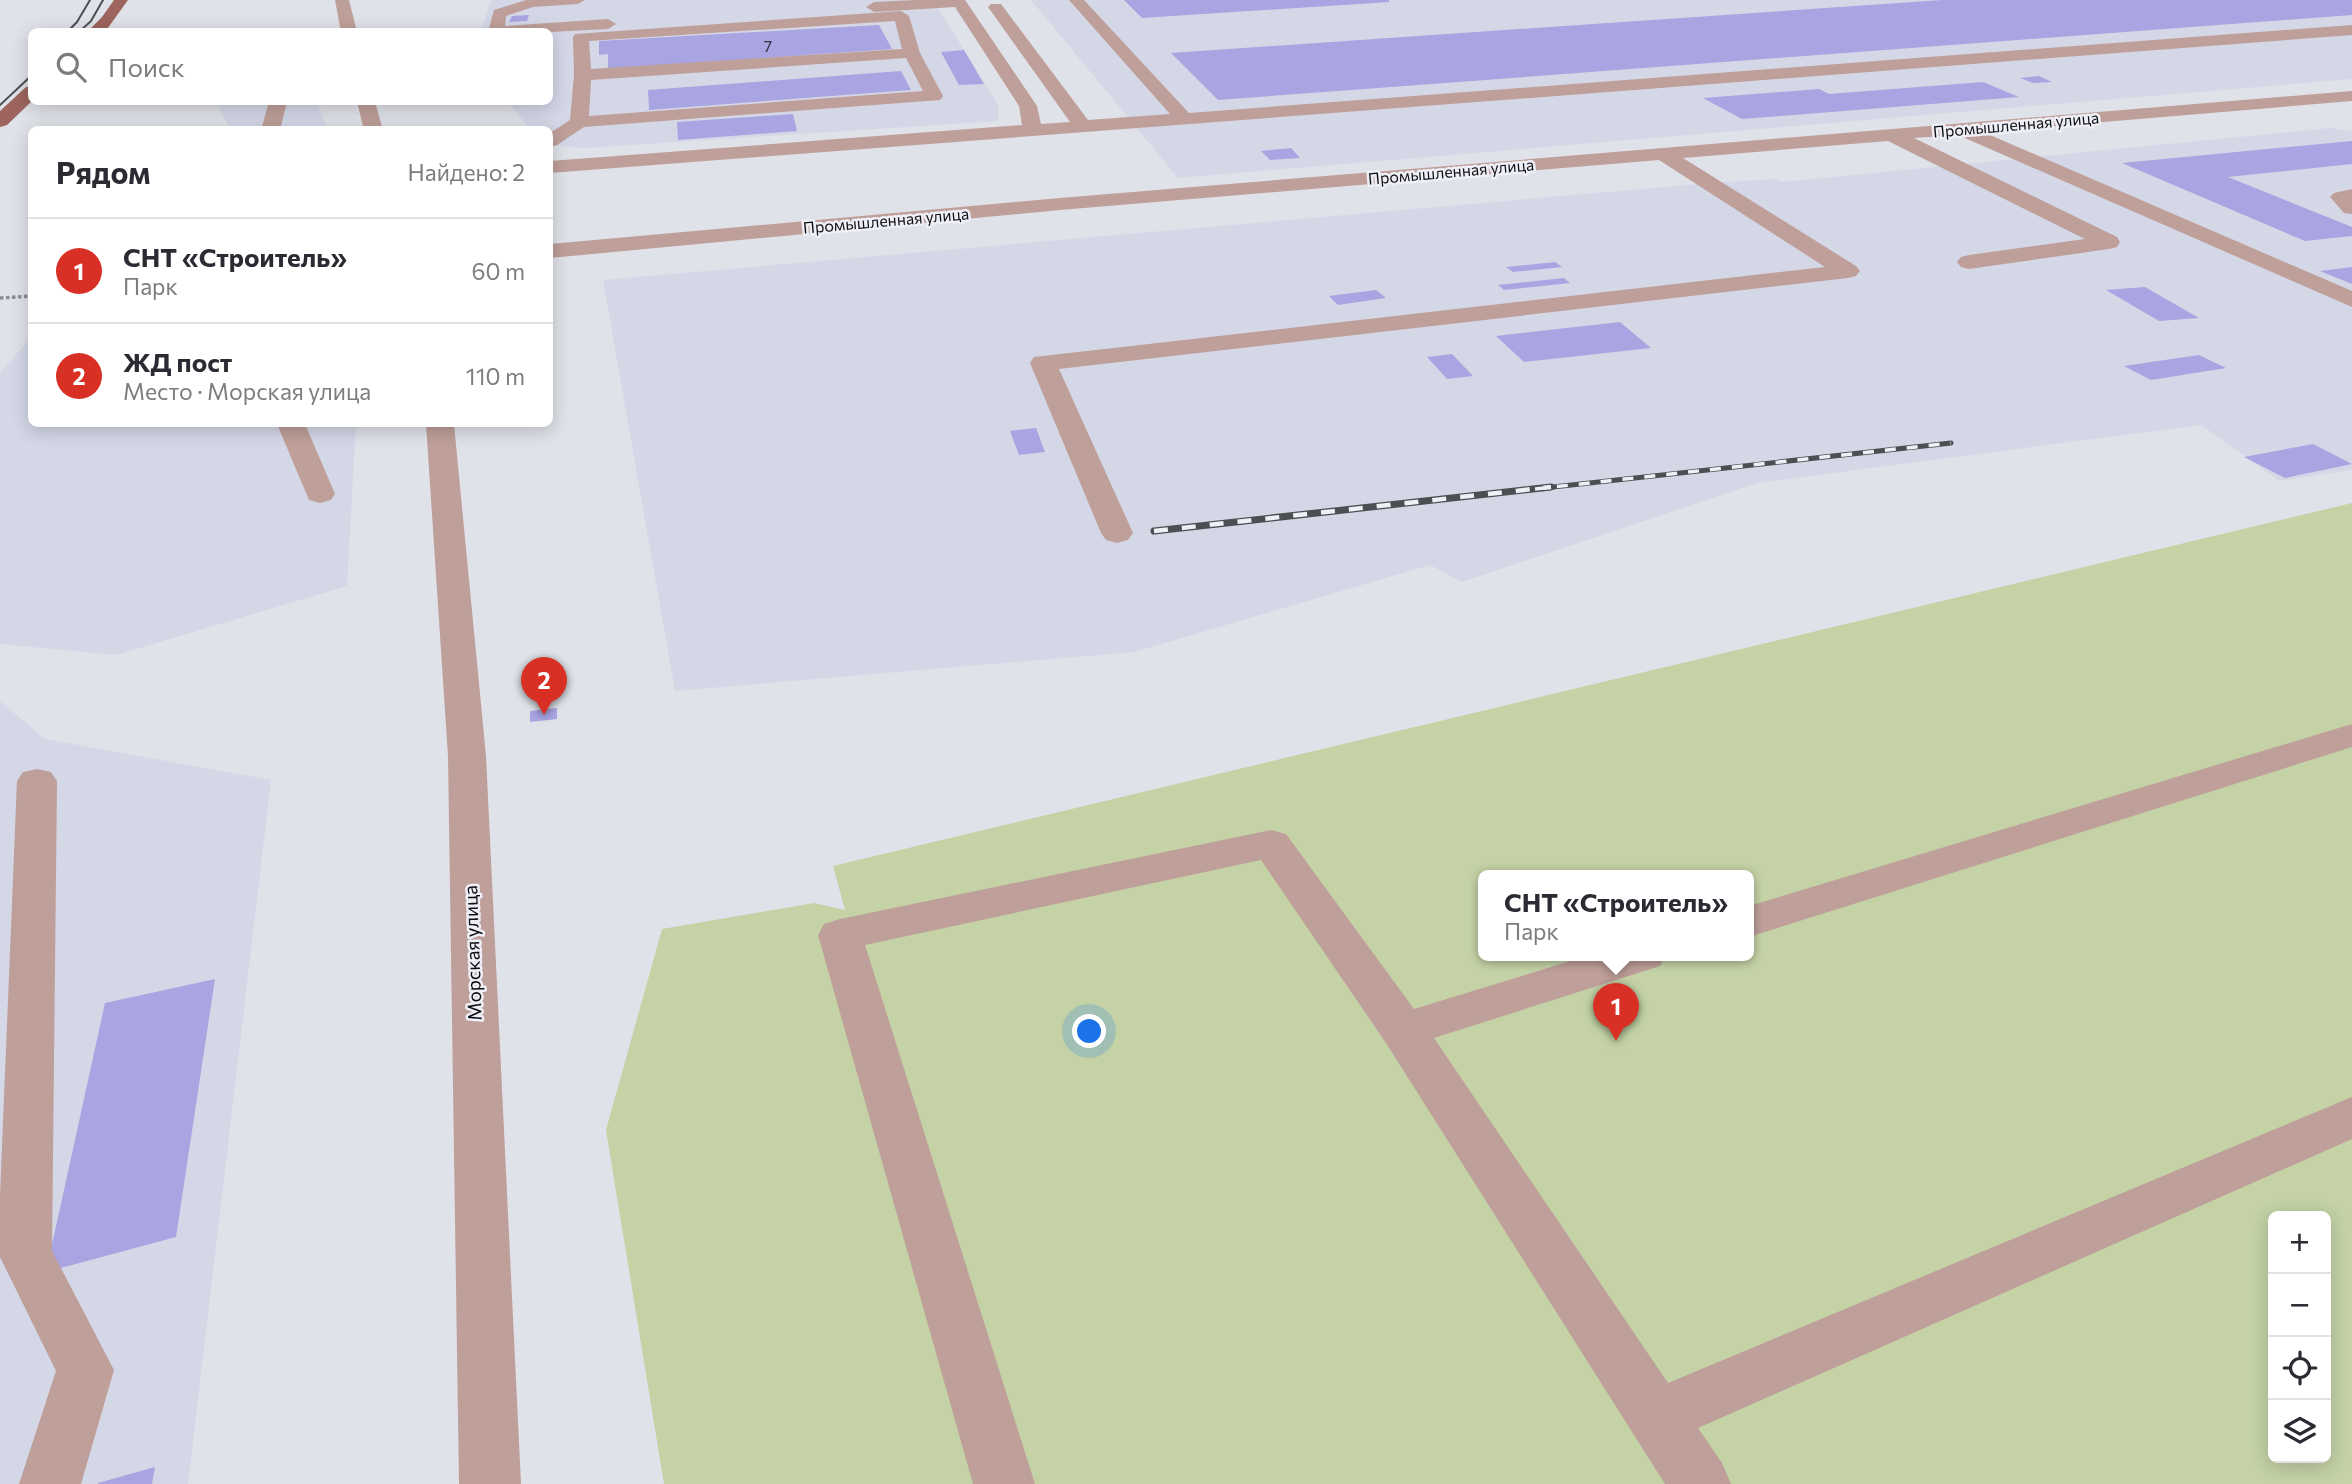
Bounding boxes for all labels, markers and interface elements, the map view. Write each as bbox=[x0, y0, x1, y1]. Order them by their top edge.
search box bbox=[28, 28, 553, 105]
house number: 7 bbox=[764, 36, 772, 55]
icon: search bbox=[52, 48, 90, 86]
text: Поиск bbox=[108, 51, 185, 82]
street label: Промышленная улица bbox=[1932, 107, 2100, 141]
text: Рядом bbox=[56, 153, 150, 190]
street label: Промышленная улица bbox=[1367, 154, 1535, 188]
text: Найдено: 2 bbox=[408, 158, 525, 186]
street label: Промышленная улица bbox=[802, 203, 970, 237]
text: СНТ «Строитель» bbox=[123, 241, 347, 272]
text: 1 bbox=[74, 257, 84, 285]
text: 60 m bbox=[472, 257, 525, 285]
text: Парк bbox=[123, 272, 178, 300]
text: ЖД пост bbox=[123, 346, 232, 377]
text: 2 bbox=[72, 362, 86, 390]
text: 110 m bbox=[466, 362, 525, 390]
text: Место · Морская улица bbox=[123, 377, 371, 405]
pin: 2 bbox=[521, 657, 567, 715]
popup bbox=[1478, 870, 1754, 961]
street label: Морская улица bbox=[458, 885, 486, 1021]
text: СНТ «Строитель» bbox=[1504, 886, 1728, 917]
text: Парк bbox=[1504, 917, 1559, 945]
pin: 1 bbox=[1593, 983, 1639, 1041]
your location bbox=[1072, 1014, 1106, 1048]
map controls bbox=[2268, 1211, 2331, 1463]
button: + bbox=[2268, 1211, 2331, 1274]
button: − bbox=[2268, 1274, 2331, 1337]
button: locate bbox=[2268, 1337, 2331, 1400]
button: layers bbox=[2268, 1400, 2331, 1463]

